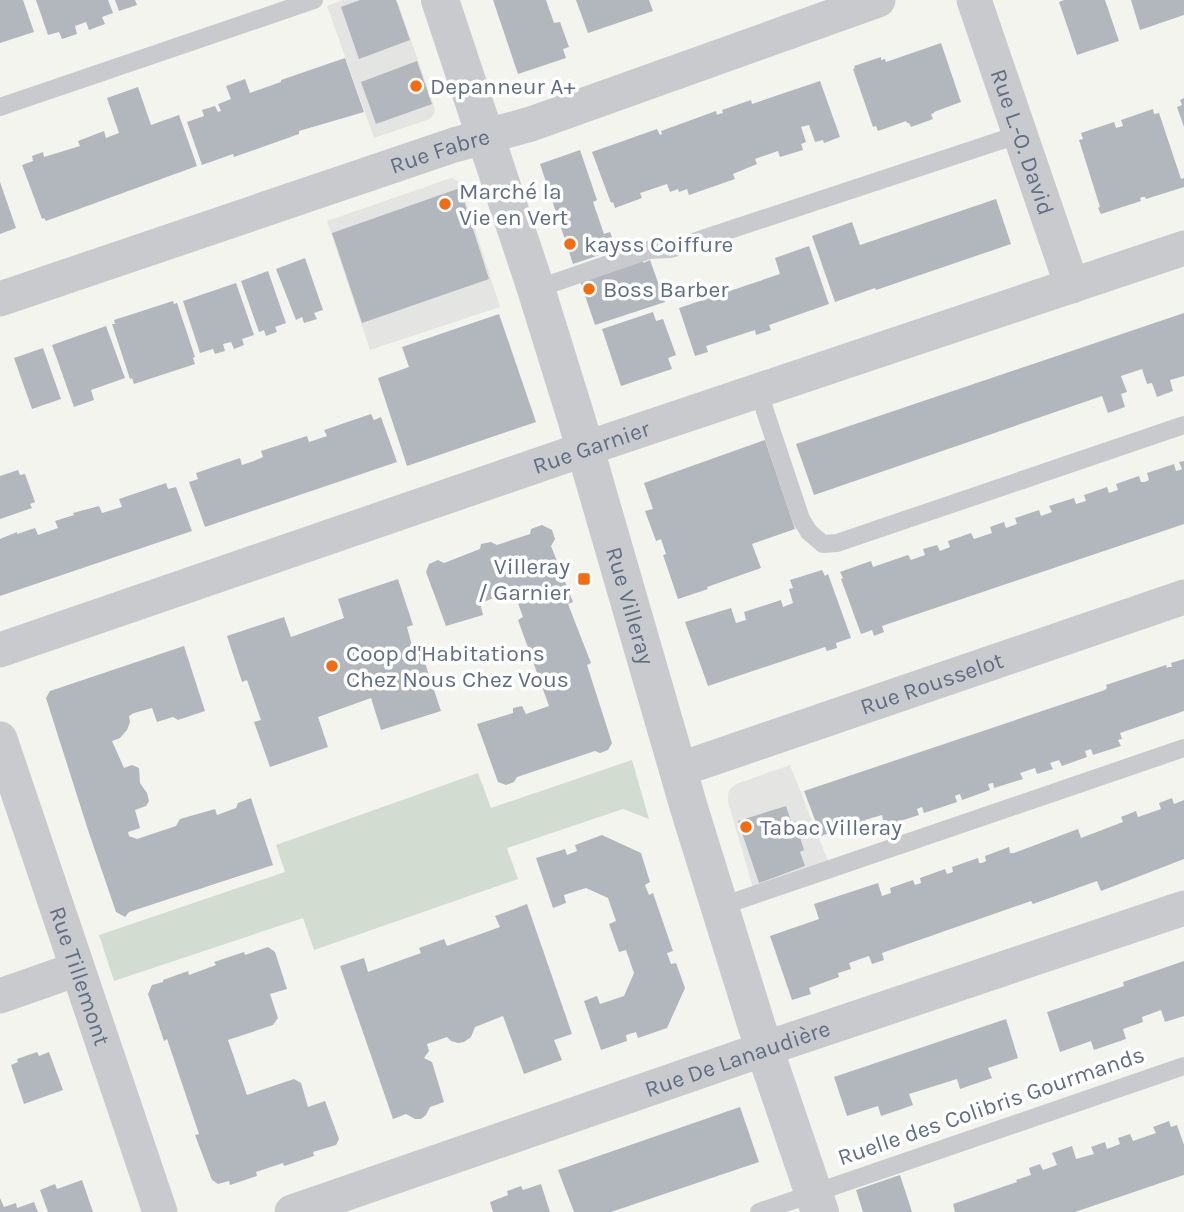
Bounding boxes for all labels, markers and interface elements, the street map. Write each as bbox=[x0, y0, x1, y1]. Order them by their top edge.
street label: Rue L.-O. David bbox=[985, 65, 1060, 218]
place label: Depanneur A+ bbox=[430, 73, 576, 100]
marker: Depanneur A+ bbox=[408, 78, 424, 94]
street label: Rue Fabre bbox=[386, 122, 493, 179]
place label: Marché la Vie en Vert bbox=[459, 178, 569, 231]
marker: Marché la Vie en Vert bbox=[437, 196, 453, 212]
place label: kayss Coiffure bbox=[584, 231, 733, 258]
marker: kayss Coiffure bbox=[562, 236, 578, 252]
place label: Boss Barber bbox=[603, 276, 729, 303]
marker: Boss Barber bbox=[581, 281, 597, 297]
street label: Rue Garnier bbox=[529, 414, 654, 479]
street label: Rue Villeray bbox=[601, 544, 660, 668]
place label: Villeray / Garnier bbox=[478, 553, 571, 606]
marker: Villeray / Garnier bbox=[576, 571, 592, 587]
place label: Coop d'Habitations Chez Nous Chez Vous bbox=[346, 640, 569, 693]
street label: Rue Rousselot bbox=[856, 646, 1007, 720]
marker: Coop d'Habitations Chez Nous Chez Vous bbox=[324, 658, 340, 674]
place label: Tabac Villeray bbox=[760, 814, 902, 841]
marker: Tabac Villeray bbox=[738, 819, 754, 835]
street label: Rue Tillemont bbox=[44, 903, 116, 1049]
street label: Rue De Lanaudière bbox=[641, 1014, 833, 1103]
street label: Ruelle des Colibris Gourmands bbox=[834, 1041, 1148, 1171]

